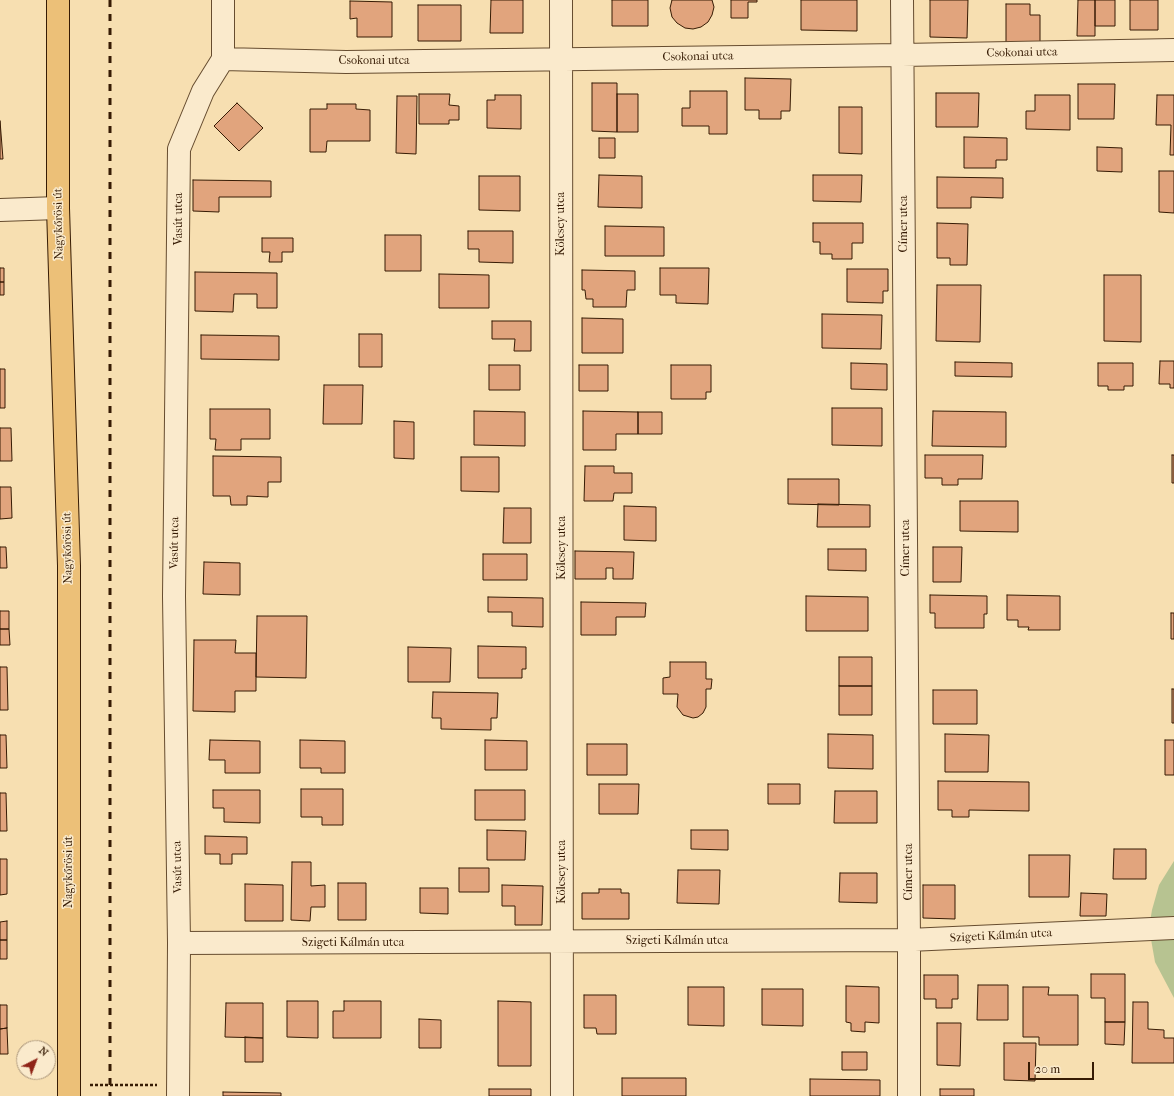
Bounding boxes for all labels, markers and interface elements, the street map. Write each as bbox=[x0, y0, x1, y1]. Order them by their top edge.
street label: Csokonai utca bbox=[986, 45, 1058, 61]
street label: Csokonai utca bbox=[662, 49, 734, 65]
street label: Csokonai utca bbox=[338, 54, 410, 68]
street label: Nagykőrösi út bbox=[51, 188, 67, 260]
street label: Kölcsey utca bbox=[554, 192, 568, 256]
street label: Vasút utca bbox=[172, 193, 186, 245]
street label: Címer utca bbox=[897, 196, 911, 252]
street label: Nagykőrösi út bbox=[60, 512, 76, 584]
street label: Kölcsey utca bbox=[555, 516, 569, 580]
street label: Vasút utca bbox=[167, 517, 183, 569]
street label: Címer utca bbox=[899, 520, 913, 576]
street label: Nagykőrösi út bbox=[62, 836, 76, 908]
street label: Kölcsey utca bbox=[555, 840, 569, 904]
street label: Vasút utca bbox=[170, 841, 186, 893]
street label: Címer utca bbox=[902, 844, 916, 900]
street label: Szigeti Kálmán utca bbox=[949, 926, 1053, 946]
street label: Szigeti Kálmán utca bbox=[626, 934, 728, 948]
street label: Szigeti Kálmán utca bbox=[302, 936, 404, 950]
north arrow bbox=[16, 1040, 56, 1080]
text: N bbox=[36, 1044, 51, 1059]
scale bar bbox=[1030, 1054, 1096, 1080]
text: 20 m bbox=[1035, 1062, 1060, 1076]

